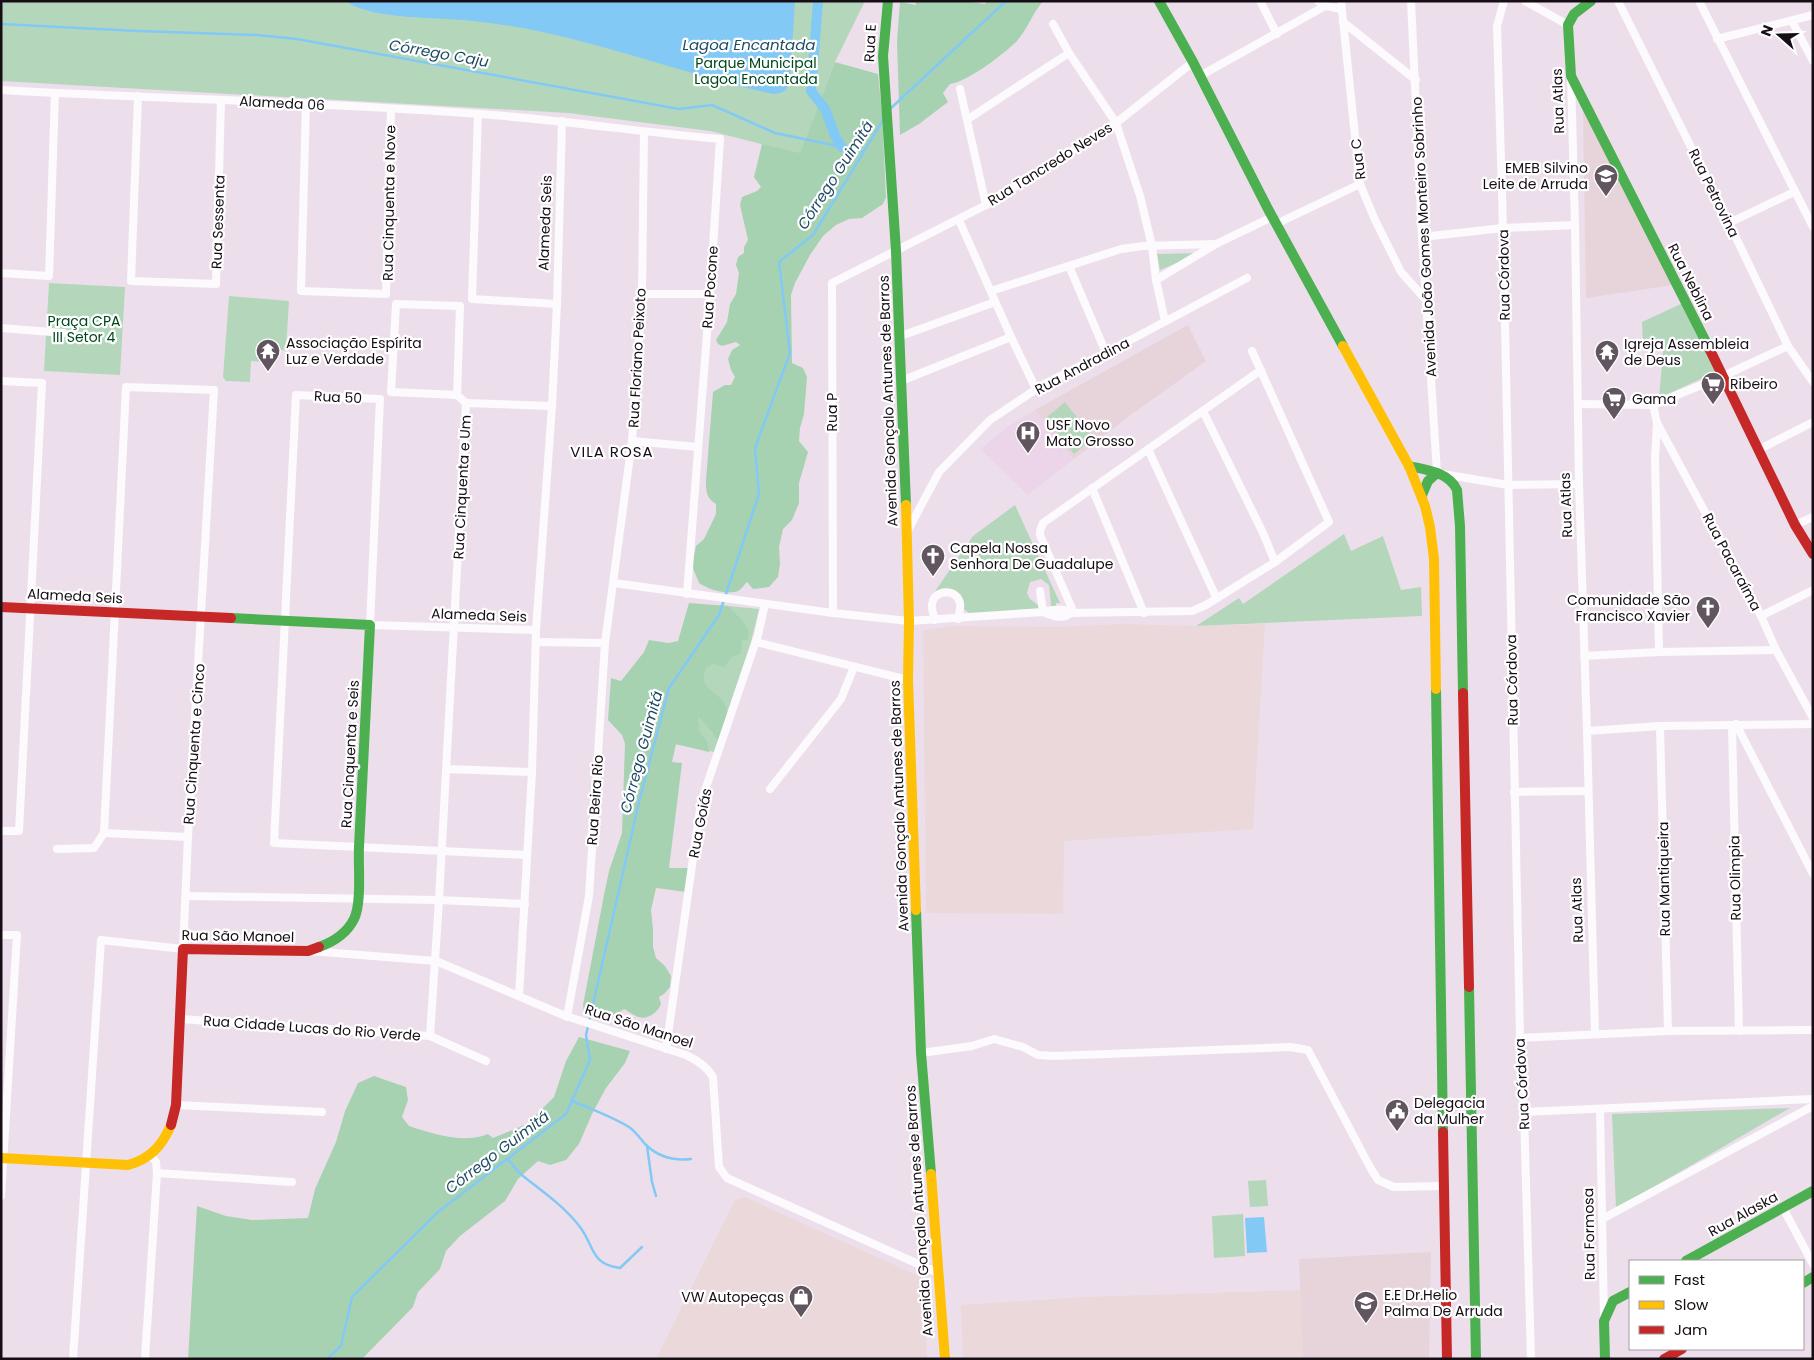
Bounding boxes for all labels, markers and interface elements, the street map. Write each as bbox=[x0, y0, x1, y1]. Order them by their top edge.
north arrow bbox=[1754, 10, 1804, 60]
text: N bbox=[1756, 22, 1778, 39]
street label: Rua E bbox=[859, 24, 881, 62]
water label: Córrego Caju bbox=[387, 34, 491, 72]
water label: Lagoa Encantada bbox=[683, 34, 816, 55]
park label: Parque Municipal Lagoa Encantada bbox=[694, 53, 818, 89]
street label: Rua Atlas bbox=[1547, 68, 1569, 134]
street label: Alameda 06 bbox=[239, 91, 325, 115]
street label: Avenida João Gomes Monteiro Sobrinho bbox=[1407, 96, 1441, 378]
water label: Córrego Guimitá bbox=[792, 117, 878, 233]
street label: Rua Tancredo Neves bbox=[984, 117, 1116, 211]
street label: Rua Cinquenta e Nove bbox=[378, 125, 400, 281]
street label: Rua C bbox=[1346, 137, 1370, 181]
street label: Rua Petrovina bbox=[1684, 145, 1744, 241]
place label: EMEB Silvino Leite de Arruda bbox=[1483, 158, 1588, 194]
school or university icon: EMEB Silvino Leite de Arruda bbox=[1593, 163, 1619, 197]
street label: Rua Sessenta bbox=[206, 174, 230, 270]
street label: Alameda Seis bbox=[533, 175, 557, 271]
street label: Rua Córdova bbox=[1493, 229, 1515, 321]
street label: Rua Neblina bbox=[1663, 240, 1719, 324]
street label: Rua Pocone bbox=[697, 245, 723, 329]
street label: Avenida Gonçalo Antunes de Barros bbox=[874, 275, 902, 527]
street label: Rua Floriano Peixoto bbox=[623, 288, 651, 428]
park label: Praça CPA III Setor 4 bbox=[48, 311, 120, 347]
place label: Associação Espírita Luz e Verdade bbox=[286, 333, 422, 369]
street label: Rua Andradina bbox=[1031, 333, 1133, 399]
place label: Igreja Assembleia de Deus bbox=[1624, 334, 1749, 370]
temple icon: Associação Espírita Luz e Verdade bbox=[255, 338, 281, 372]
temple icon: Igreja Assembleia de Deus bbox=[1594, 339, 1620, 373]
supermarket icon: Ribeiro bbox=[1700, 371, 1726, 405]
place label: Ribeiro bbox=[1730, 374, 1778, 394]
street label: Rua 50 bbox=[313, 386, 363, 408]
supermarket icon: Gama bbox=[1601, 386, 1627, 420]
place label: Gama bbox=[1632, 389, 1676, 409]
street label: Rua P bbox=[822, 393, 842, 431]
street label: Rua Cinquenta e Um bbox=[448, 414, 476, 560]
place label: USF Novo Mato Grosso bbox=[1046, 415, 1134, 451]
hospital icon: USF Novo Mato Grosso bbox=[1015, 420, 1041, 454]
district label: VILA ROSA bbox=[570, 441, 654, 462]
street label: Rua Atlas bbox=[1555, 472, 1577, 538]
street label: Rua Pacaraíma bbox=[1698, 510, 1766, 614]
place label: Capela Nossa Senhora De Guadalupe bbox=[950, 538, 1114, 574]
church icon: Capela Nossa Senhora De Guadalupe bbox=[920, 543, 946, 577]
street label: Alameda Seis bbox=[27, 584, 123, 608]
place label: Comunidade São Francisco Xavier bbox=[1567, 590, 1690, 626]
church icon: Comunidade São Francisco Xavier bbox=[1695, 595, 1721, 629]
street label: Alameda Seis bbox=[431, 603, 527, 627]
street label: Rua Córdova bbox=[1501, 634, 1523, 726]
street label: Rua Cinquenta e Cinco bbox=[178, 663, 210, 825]
street label: Rua Cinquenta e Seis bbox=[336, 679, 364, 829]
street label: Avenida Gonçalo Antunes de Barros bbox=[885, 680, 913, 932]
water label: Córrego Guimitá bbox=[615, 689, 667, 815]
street label: Rua Beira Rio bbox=[582, 754, 608, 846]
street label: Rua Goiás bbox=[683, 786, 717, 860]
street label: Rua Mantiqueira bbox=[1653, 821, 1675, 937]
street label: Rua Olimpia bbox=[1724, 835, 1746, 921]
street label: Rua Atlas bbox=[1566, 877, 1588, 943]
street label: Rua São Manoel bbox=[182, 925, 294, 947]
street label: Rua São Manoel bbox=[582, 999, 696, 1053]
street label: Rua Cidade Lucas do Rio Verde bbox=[203, 1010, 422, 1046]
street label: Rua Córdova bbox=[1510, 1038, 1534, 1130]
street label: Avenida Gonçalo Antunes de Barros bbox=[900, 1085, 938, 1337]
place label: Delegacia da Mulher bbox=[1414, 1093, 1485, 1129]
public building icon: Delegacia da Mulher bbox=[1384, 1098, 1410, 1132]
water label: Córrego Guimitá bbox=[441, 1106, 553, 1198]
street label: Rua Alaska bbox=[1704, 1187, 1782, 1241]
street label: Rua Formosa bbox=[1578, 1188, 1600, 1280]
legend bbox=[1629, 1260, 1804, 1350]
text: Fast bbox=[1674, 1269, 1705, 1290]
shop icon: VW Autopeças bbox=[788, 1284, 814, 1318]
place label: E.E Dr.Helio Palma De Arruda bbox=[1384, 1285, 1503, 1321]
place label: VW Autopeças bbox=[681, 1287, 784, 1307]
school or university icon: E.E Dr.Helio Palma De Arruda bbox=[1353, 1290, 1379, 1324]
text: Slow bbox=[1674, 1294, 1709, 1315]
text: Jam bbox=[1674, 1319, 1708, 1340]

